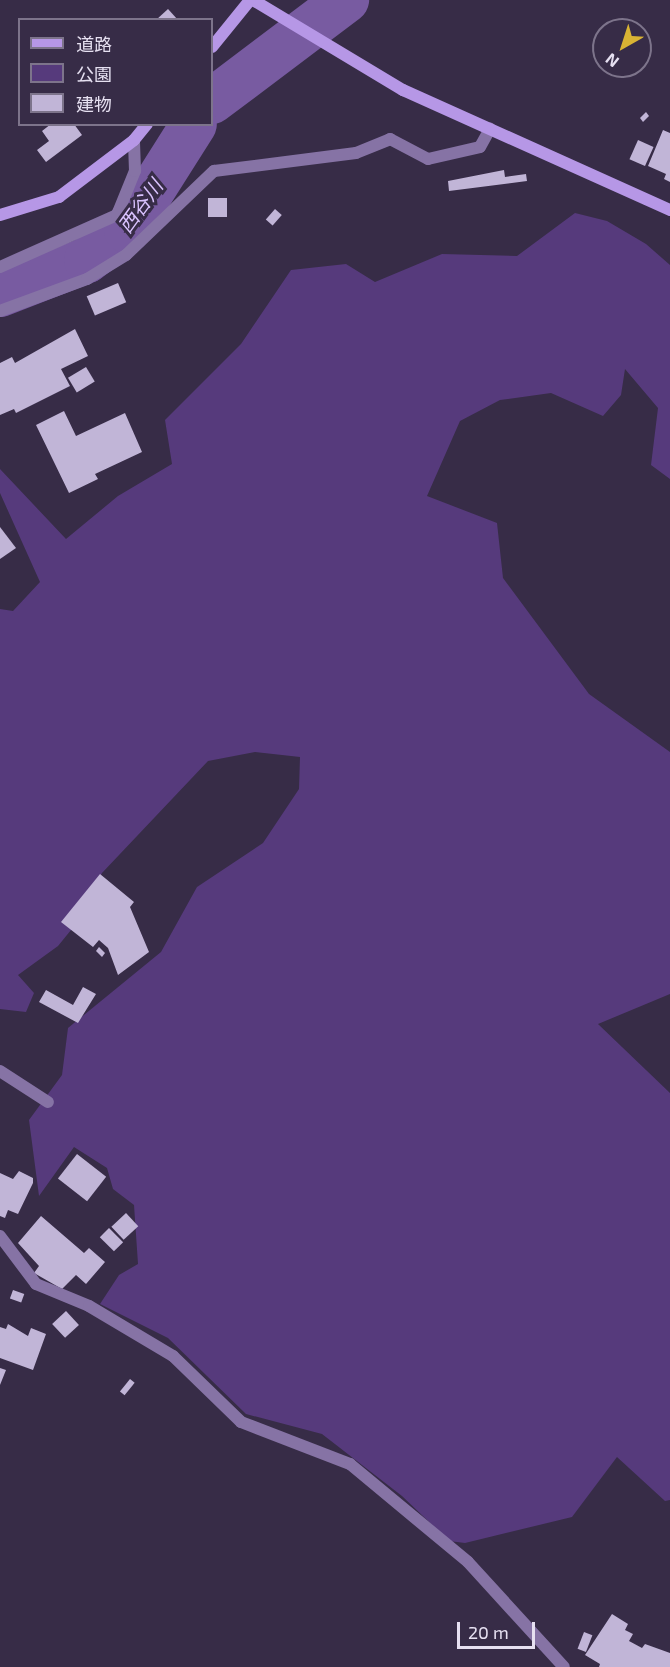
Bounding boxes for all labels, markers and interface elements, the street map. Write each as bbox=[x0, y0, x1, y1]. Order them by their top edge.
legend bbox=[18, 18, 213, 126]
north arrow bbox=[592, 18, 652, 78]
text: 道路 bbox=[76, 33, 112, 55]
text: N bbox=[601, 50, 622, 72]
text: 公園 bbox=[76, 63, 112, 85]
text: 建物 bbox=[76, 93, 112, 115]
water label: 西谷川 bbox=[113, 175, 167, 237]
scale bar bbox=[460, 1610, 538, 1648]
text: 20 m bbox=[468, 1621, 509, 1643]

